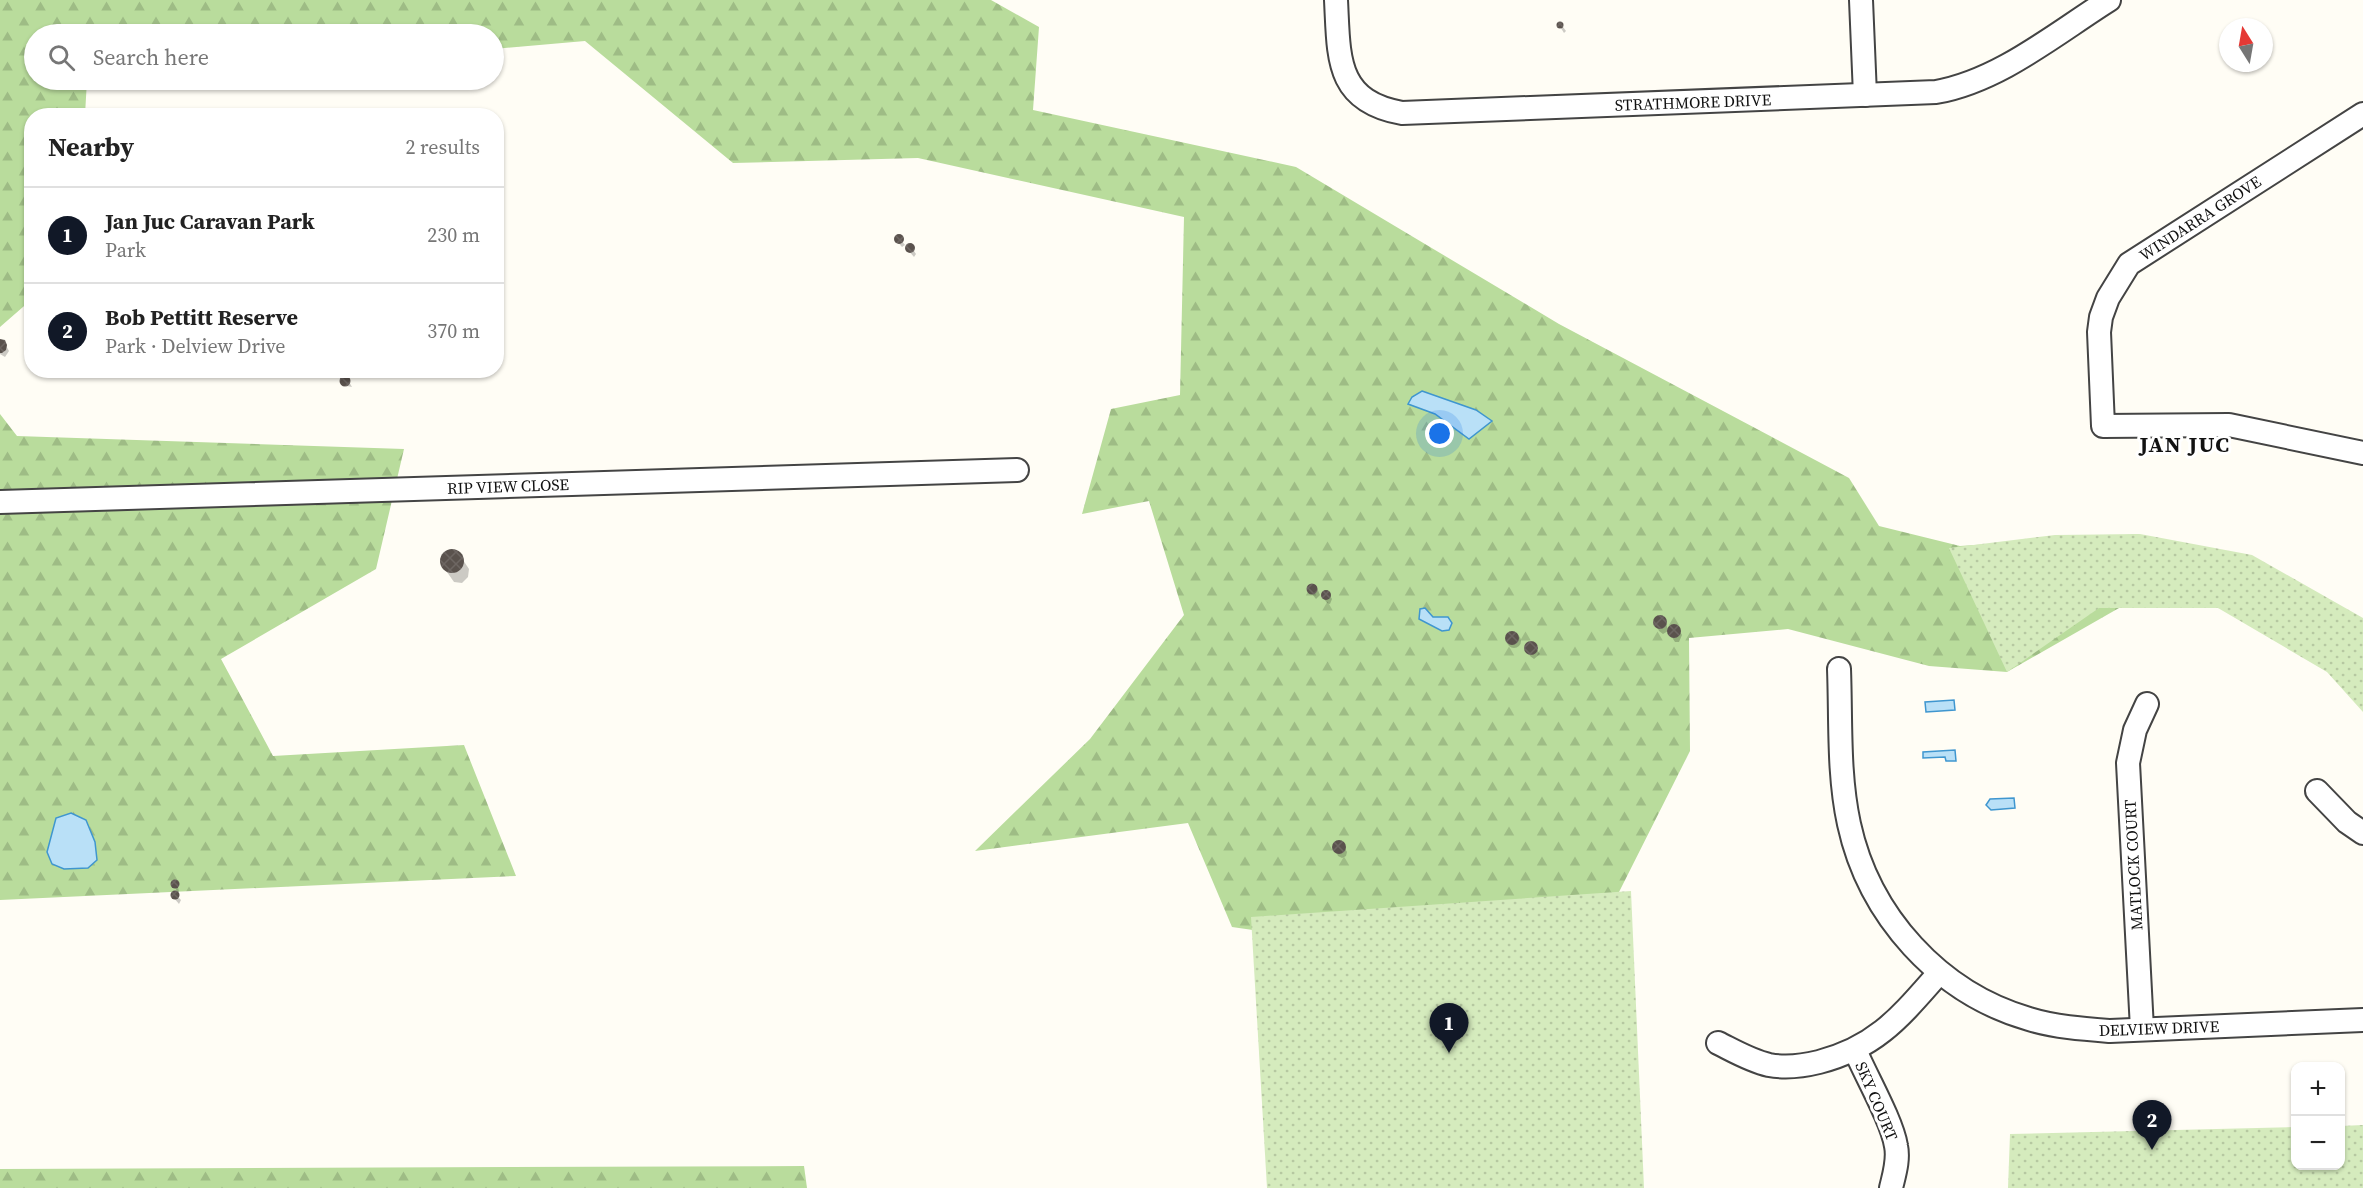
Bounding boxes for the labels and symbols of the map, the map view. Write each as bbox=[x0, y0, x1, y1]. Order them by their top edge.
north arrow bbox=[2219, 18, 2273, 72]
street label: STRATHMORE DRIVE bbox=[1614, 88, 1772, 116]
street label: WINDARRA GROVE bbox=[2135, 170, 2265, 266]
your location bbox=[1425, 419, 1454, 448]
district label: JAN JUC bbox=[2138, 429, 2231, 459]
street label: RIP VIEW CLOSE bbox=[447, 473, 570, 499]
street label: MATLOCK COURT bbox=[2119, 799, 2147, 931]
pin: 1 bbox=[1430, 1004, 1468, 1053]
street label: DELVIEW DRIVE bbox=[2098, 1015, 2220, 1041]
street label: SKY COURT bbox=[1850, 1058, 1904, 1144]
pin: 2 bbox=[2132, 1100, 2172, 1150]

